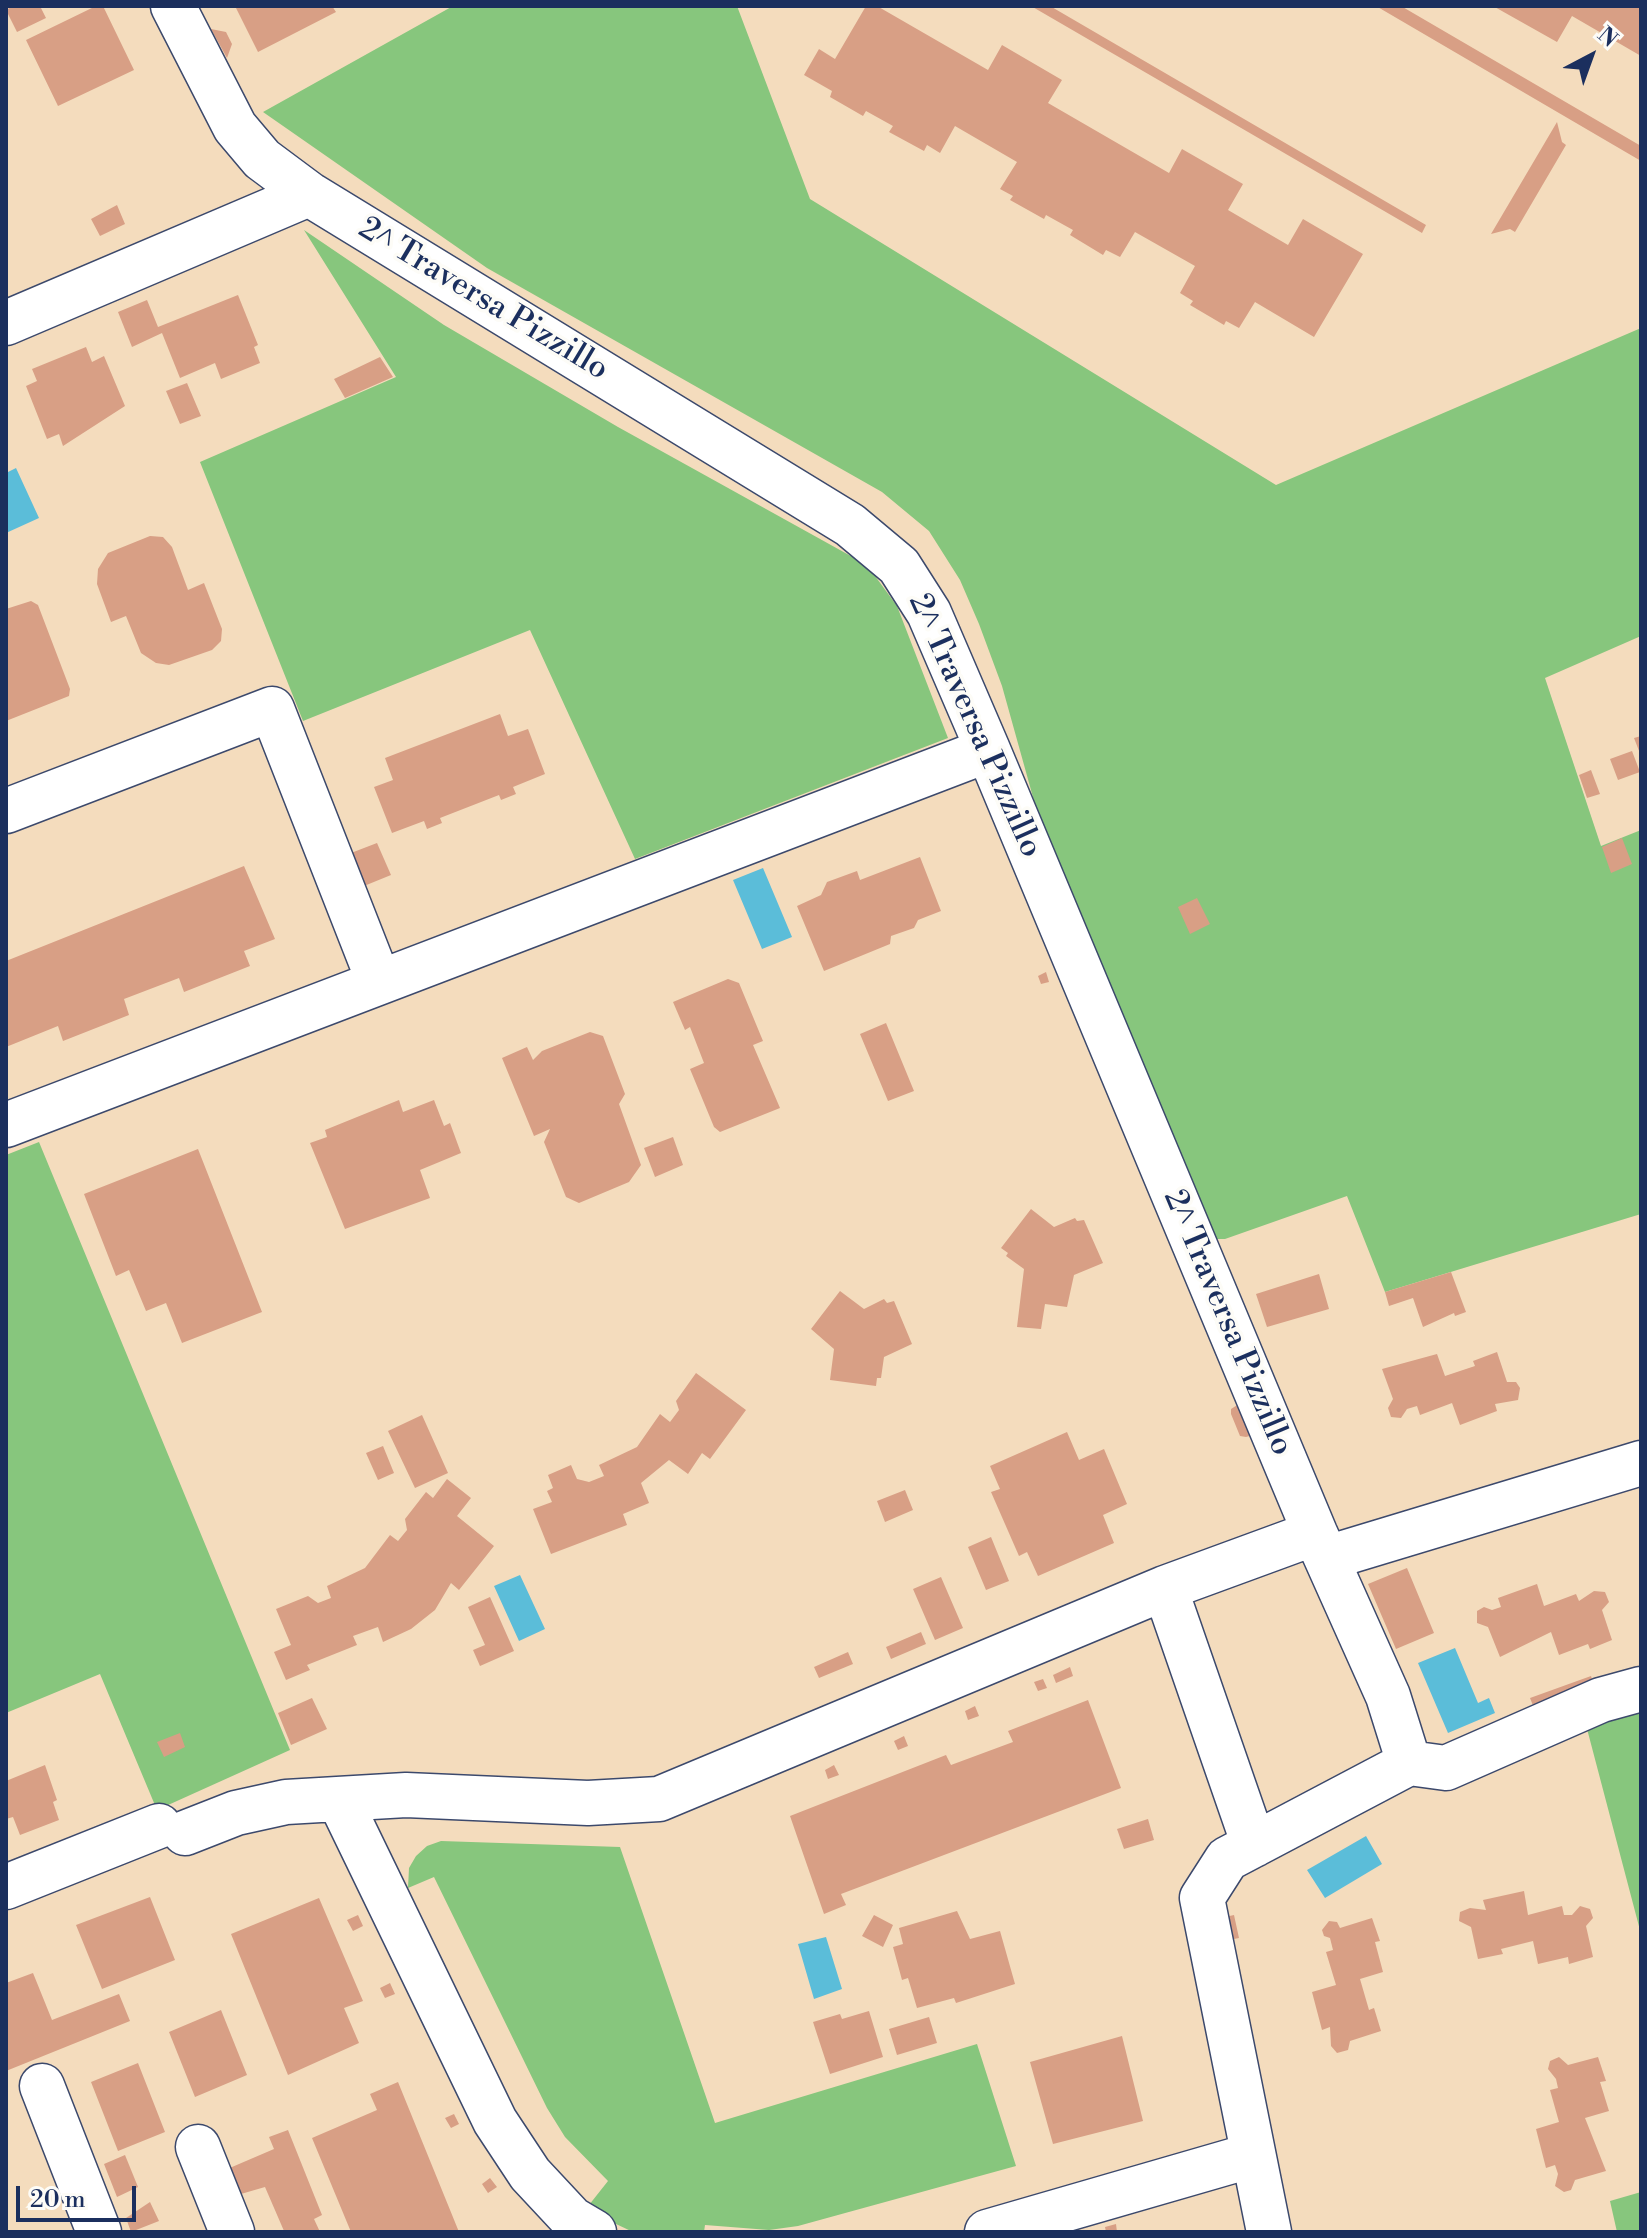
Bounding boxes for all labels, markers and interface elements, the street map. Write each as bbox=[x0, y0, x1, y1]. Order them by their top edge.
north arrow bbox=[1551, 16, 1631, 96]
text: N bbox=[1592, 22, 1622, 53]
street label: 2^ Traversa Pizzillo bbox=[351, 210, 615, 390]
street label: 2^ Traversa Pizzillo bbox=[899, 588, 1049, 864]
street label: 2^ Traversa Pizzillo bbox=[1154, 1185, 1300, 1461]
scale bar bbox=[20, 2170, 140, 2220]
text: 20 m bbox=[30, 2185, 86, 2215]

